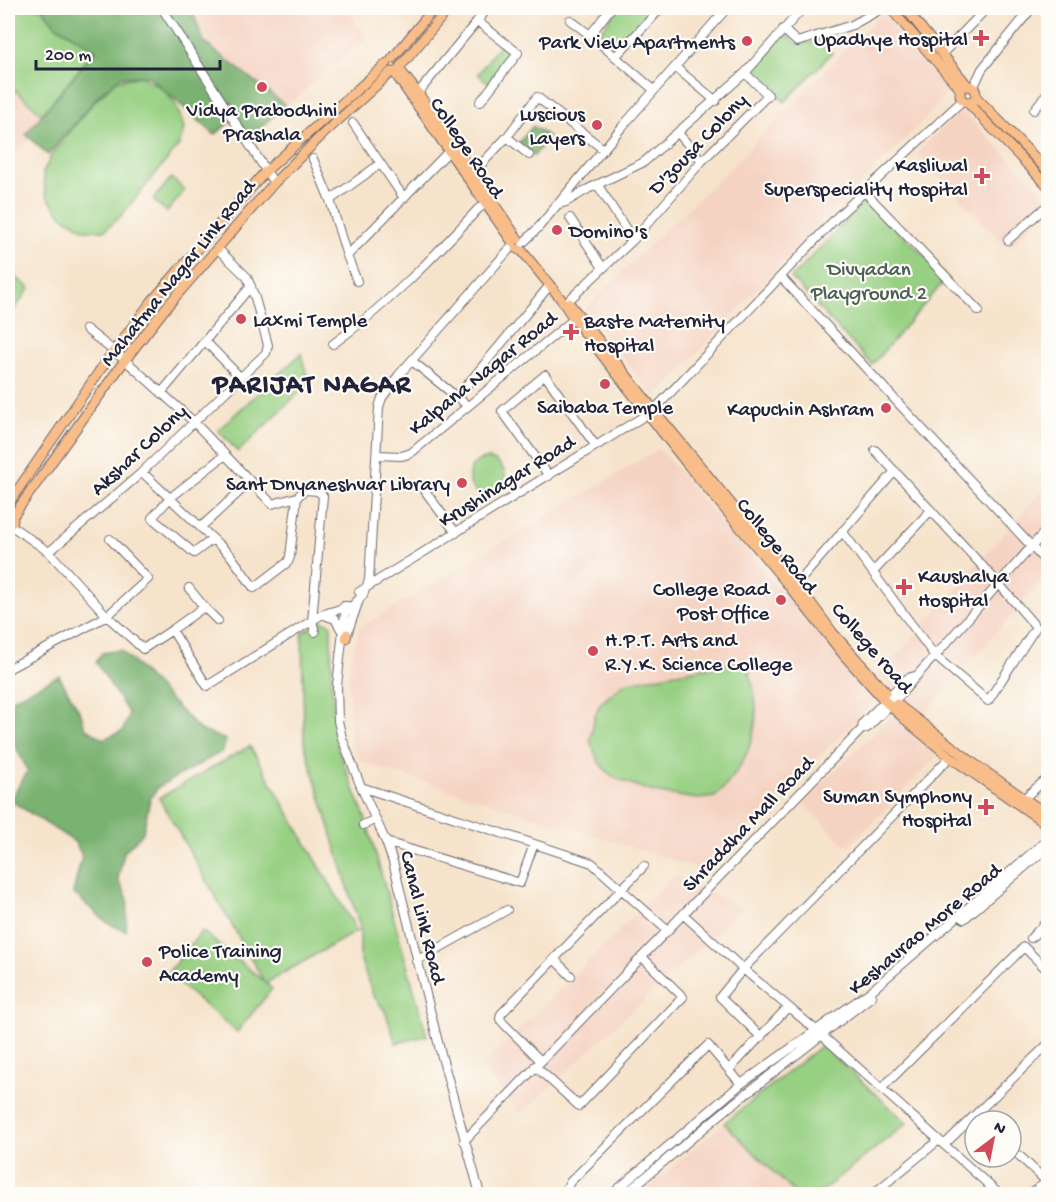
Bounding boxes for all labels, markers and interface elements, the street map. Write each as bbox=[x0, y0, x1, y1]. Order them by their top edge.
place label: Upadhye Hospital bbox=[814, 29, 968, 54]
marker: Upadhye Hospital bbox=[972, 29, 990, 47]
place label: Park View Apartments bbox=[538, 32, 736, 57]
scale bar bbox=[36, 33, 220, 71]
marker: Park View Apartments bbox=[740, 34, 754, 48]
text: 200 m bbox=[45, 46, 92, 67]
marker: Vidya Prabodhini Prashala bbox=[255, 80, 269, 94]
street label: D'zousa Colony bbox=[643, 89, 754, 203]
street label: College Road bbox=[422, 94, 509, 205]
place label: Vidya Prabodhini Prashala bbox=[186, 100, 337, 149]
place label: Luscious Layers bbox=[520, 104, 586, 153]
marker: Luscious Layers bbox=[590, 118, 604, 132]
place label: Kasliwal Superspeciality Hospital bbox=[764, 155, 968, 204]
marker: Kasliwal Superspeciality Hospital bbox=[973, 167, 991, 185]
street label: Mahatma Nagar Link Road bbox=[97, 174, 264, 373]
place label: Domino's bbox=[567, 221, 648, 246]
marker: Domino's bbox=[550, 223, 564, 237]
park label: Divyadan Playground 2 bbox=[810, 259, 927, 308]
street label: Kalpana Nagar Road bbox=[405, 306, 565, 442]
place label: Laxmi Temple bbox=[253, 310, 369, 335]
place label: Baste Maternity Hospital bbox=[583, 311, 725, 360]
marker: Laxmi Temple bbox=[234, 312, 248, 326]
marker: Baste Maternity Hospital bbox=[562, 323, 580, 341]
district label: PARIJAT NAGAR bbox=[211, 371, 412, 403]
marker: Saibaba Temple bbox=[598, 377, 612, 391]
place label: Saibaba Temple bbox=[537, 397, 674, 422]
place label: Kapuchin Ashram bbox=[727, 399, 874, 424]
street label: Akshar Colony bbox=[87, 400, 194, 503]
marker: Kapuchin Ashram bbox=[879, 401, 893, 415]
street label: Krushinagar Road bbox=[435, 430, 582, 535]
place label: Sant Dnyaneshvar Library bbox=[226, 474, 450, 499]
marker: Sant Dnyaneshvar Library bbox=[455, 476, 469, 490]
street label: College Road bbox=[729, 494, 823, 601]
place label: Kaushalya Hospital bbox=[918, 566, 1010, 615]
marker: Kaushalya Hospital bbox=[895, 578, 913, 596]
place label: College Road Post Office bbox=[653, 579, 771, 628]
marker: College Road Post Office bbox=[774, 593, 788, 607]
street label: College road bbox=[824, 599, 918, 701]
place label: H.P.T. Arts and R.Y.K. Science College bbox=[605, 630, 794, 679]
marker: H.P.T. Arts and R.Y.K. Science College bbox=[586, 644, 600, 658]
street label: Shraddha Mall Road bbox=[678, 751, 822, 898]
place label: Suman Symphony Hospital bbox=[823, 786, 972, 835]
marker: Suman Symphony Hospital bbox=[977, 798, 995, 816]
street label: Canal Link Road bbox=[392, 849, 450, 989]
street label: Keshavrao More Road bbox=[845, 858, 1009, 1002]
place label: Police Training Academy bbox=[158, 941, 282, 990]
marker: Police Training Academy bbox=[140, 955, 154, 969]
north arrow bbox=[963, 1109, 1023, 1169]
text: N bbox=[990, 1118, 1009, 1140]

